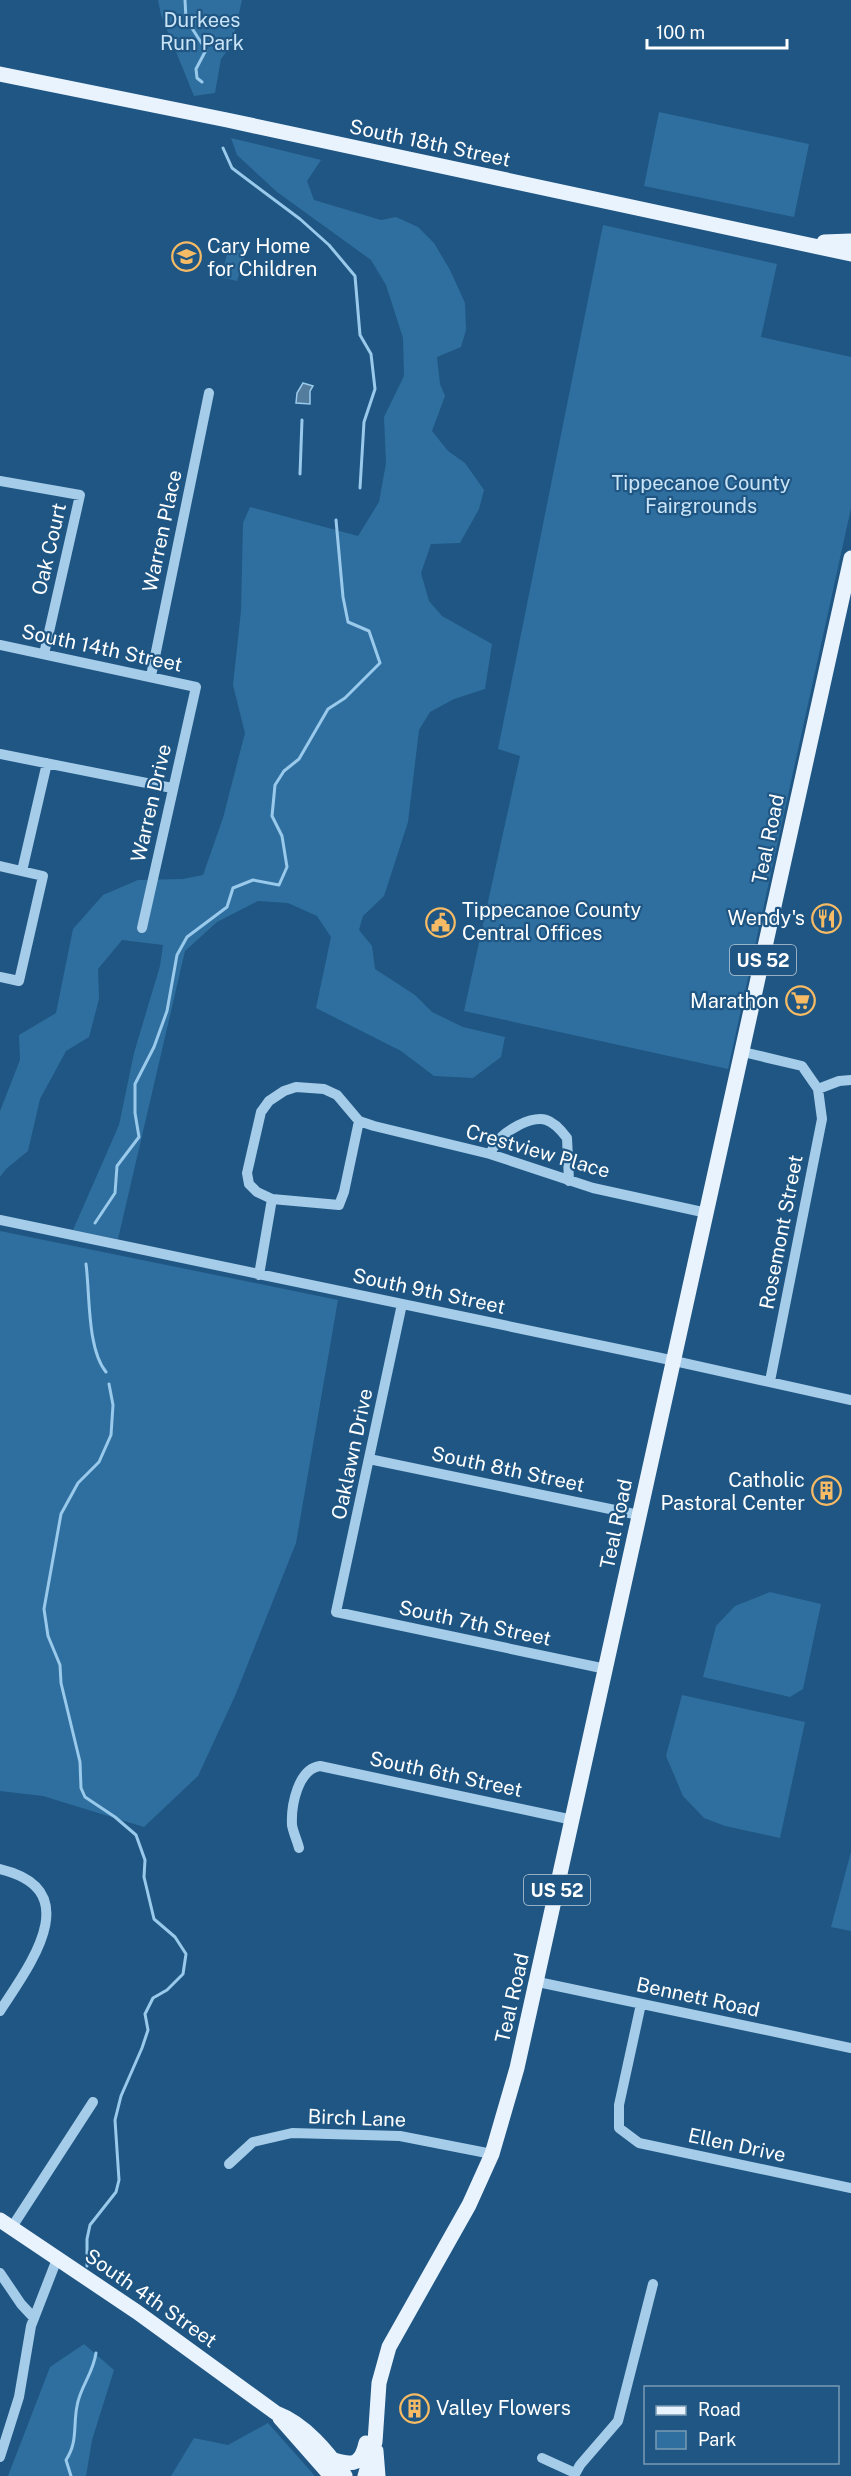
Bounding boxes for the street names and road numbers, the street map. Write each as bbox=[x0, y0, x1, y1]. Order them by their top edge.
street label: South 18th Street bbox=[347, 114, 513, 172]
street label: Warren Place bbox=[137, 468, 187, 594]
street label: Oak Court bbox=[27, 501, 71, 597]
street label: South 14th Street bbox=[19, 619, 185, 677]
street label: Warren Drive bbox=[126, 742, 176, 864]
street label: Teal Road bbox=[747, 792, 789, 886]
road number: US 52 bbox=[730, 945, 796, 975]
street label: Crestview Place bbox=[463, 1119, 613, 1183]
street label: Rosemont Street bbox=[754, 1153, 808, 1311]
street label: South 9th Street bbox=[350, 1263, 508, 1319]
street label: Oaklawn Drive bbox=[326, 1386, 378, 1522]
street label: South 8th Street bbox=[429, 1441, 587, 1497]
street label: Teal Road bbox=[595, 1477, 637, 1571]
street label: South 7th Street bbox=[397, 1595, 553, 1651]
street label: South 6th Street bbox=[367, 1746, 525, 1802]
road number: US 52 bbox=[524, 1875, 590, 1905]
street label: Teal Road bbox=[490, 1951, 534, 2045]
street label: Bennett Road bbox=[634, 1972, 762, 2022]
street label: Birch Lane bbox=[307, 2104, 407, 2132]
street label: Ellen Drive bbox=[686, 2123, 788, 2167]
street label: South 4th Street bbox=[80, 2244, 222, 2352]

